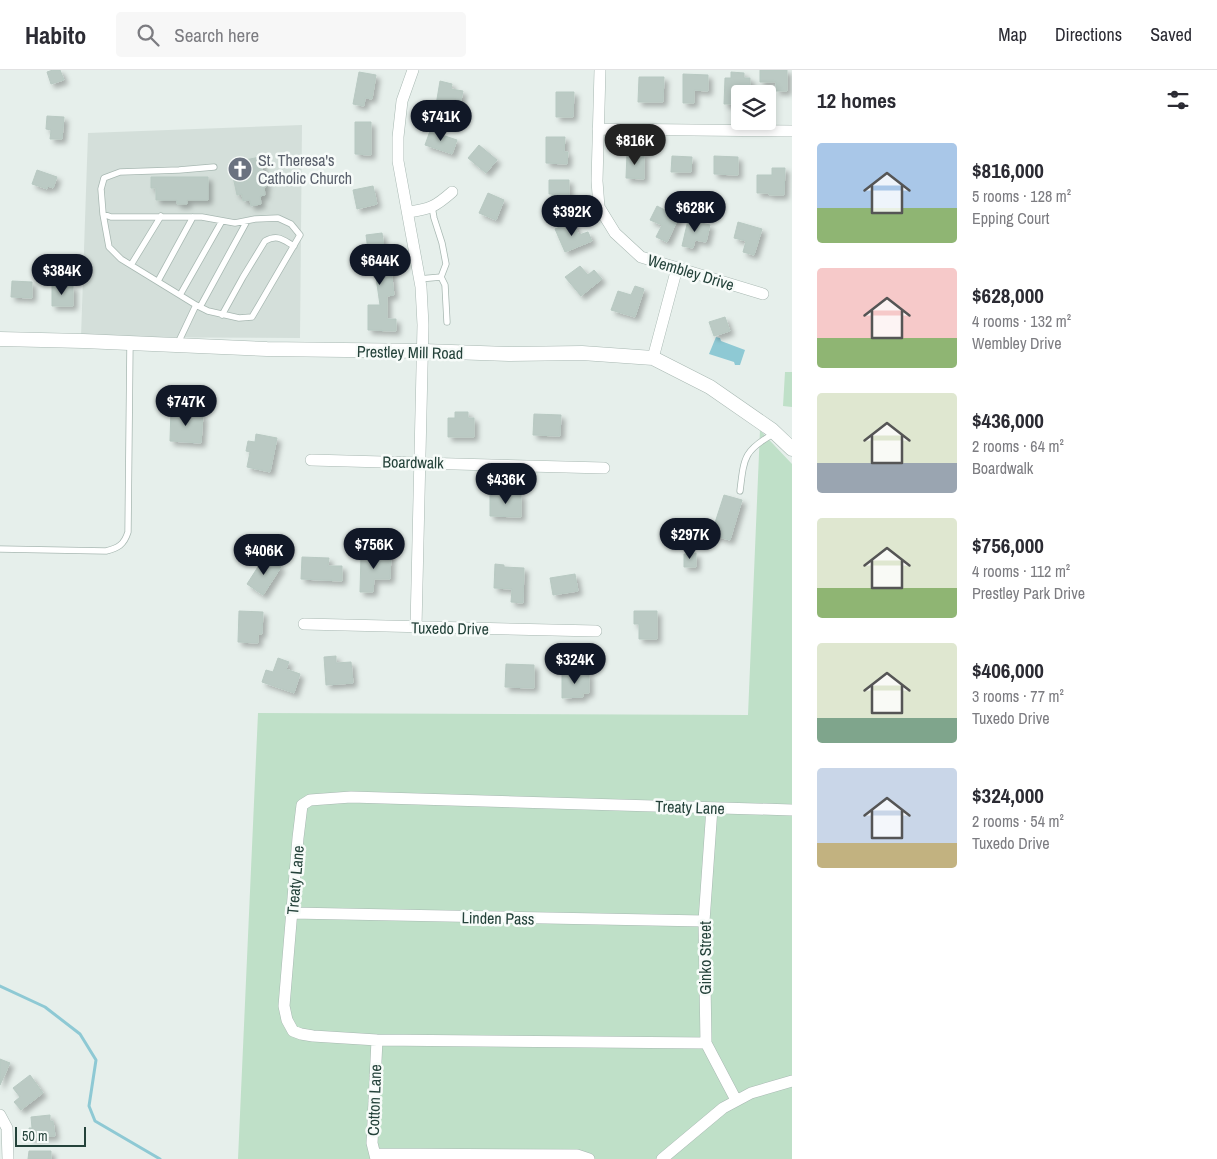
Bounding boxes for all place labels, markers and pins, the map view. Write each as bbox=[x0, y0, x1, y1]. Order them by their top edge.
pin: $741K bbox=[406, 100, 476, 142]
pin: $816K bbox=[600, 124, 670, 166]
place label: St. Theresa's Catholic Church bbox=[258, 149, 352, 189]
church icon: St. Theresa's Catholic Church bbox=[227, 156, 253, 182]
pin: $628K bbox=[660, 190, 730, 233]
pin: $392K bbox=[537, 194, 607, 237]
pin: $644K bbox=[345, 244, 415, 286]
pin: $384K bbox=[27, 254, 97, 296]
pin: $747K bbox=[151, 384, 221, 427]
pin: $436K bbox=[471, 462, 541, 505]
pin: $297K bbox=[655, 518, 725, 560]
pin: $756K bbox=[339, 528, 409, 570]
pin: $406K bbox=[229, 534, 299, 576]
pin: $324K bbox=[540, 642, 610, 685]

